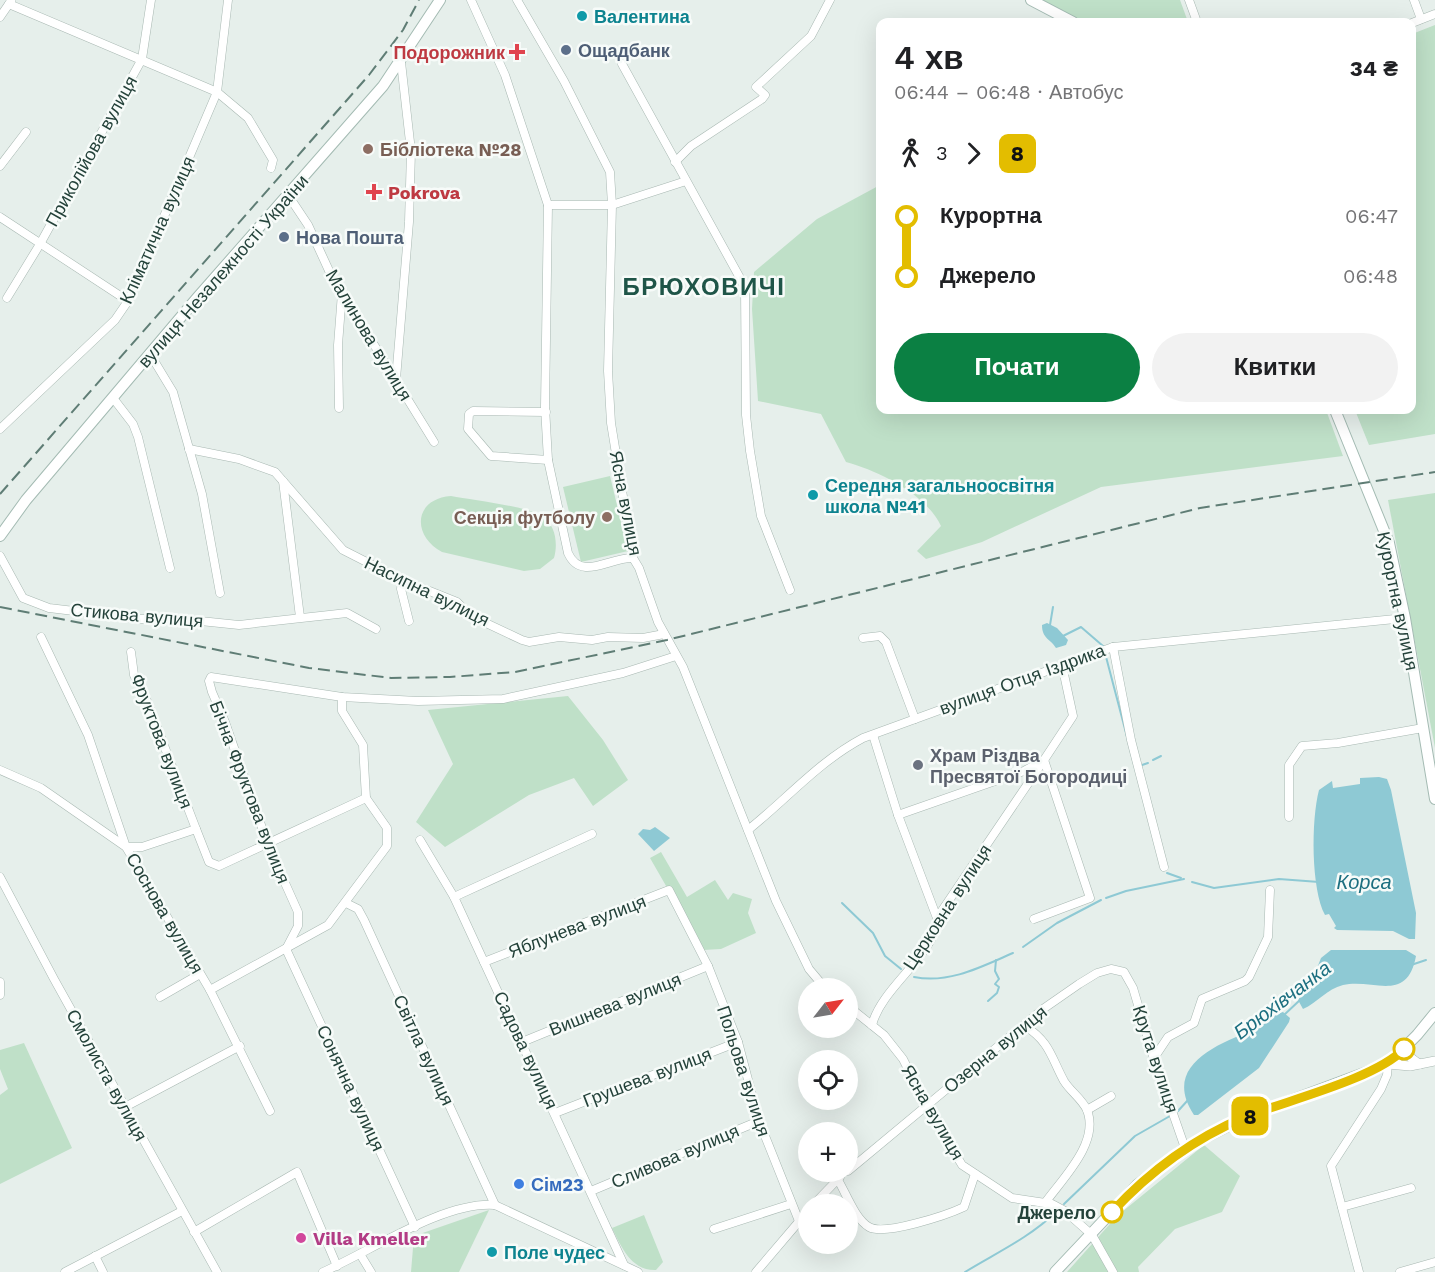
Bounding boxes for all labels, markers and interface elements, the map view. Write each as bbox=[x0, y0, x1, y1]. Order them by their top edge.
place label: Валентина bbox=[594, 6, 691, 27]
marker: Валентина bbox=[575, 9, 589, 23]
text: 4 хв bbox=[894, 38, 964, 77]
place label: Ощадбанк bbox=[578, 40, 671, 61]
place label: Подорожник bbox=[393, 42, 506, 63]
marker: Ощадбанк bbox=[559, 43, 573, 57]
marker: Подорожник bbox=[510, 45, 524, 59]
text: 34 ₴ bbox=[1350, 56, 1398, 81]
street label: Приколійова вулиця bbox=[41, 72, 141, 230]
text: 06:44 – 06:48 · Автобус bbox=[894, 80, 1123, 104]
icon: walk bbox=[894, 137, 927, 170]
icon: forward bbox=[957, 137, 990, 170]
place label: Бібліотека №28 bbox=[380, 139, 522, 160]
text: 3 bbox=[936, 141, 948, 165]
text: 8 bbox=[1011, 141, 1024, 166]
marker: Бібліотека №28 bbox=[361, 142, 375, 156]
street label: Кліматична вулиця bbox=[115, 153, 199, 307]
street label: вулиця Незалежності України bbox=[134, 170, 312, 372]
place label: Pokrova bbox=[388, 182, 461, 203]
marker: Pokrova bbox=[365, 183, 383, 201]
text: Курортна bbox=[940, 203, 1042, 228]
text: 06:47 bbox=[1345, 204, 1398, 228]
place label: Нова Пошта bbox=[296, 227, 405, 248]
marker: Нова Пошта bbox=[277, 230, 291, 244]
text: Джерело bbox=[940, 263, 1036, 288]
text: 06:48 bbox=[1343, 264, 1398, 288]
street label: Малинова вулиця bbox=[321, 265, 417, 405]
district label: БРЮХОВИЧІ bbox=[623, 273, 785, 301]
button: Почати bbox=[894, 333, 1140, 402]
button: Квитки bbox=[1152, 333, 1398, 402]
street label: Ясна вулиця bbox=[606, 449, 646, 557]
place label: Середня загальноосвітня школа №41 bbox=[825, 475, 1055, 517]
marker: Середня загальноосвітня школа №41 bbox=[806, 488, 820, 502]
place label: Секція футболу bbox=[454, 507, 595, 528]
marker: Секція футболу bbox=[600, 510, 614, 524]
street label: Курортна вулиця bbox=[1373, 530, 1423, 672]
street label: Насипна вулиця bbox=[361, 552, 493, 630]
street label: Стикова вулиця bbox=[70, 599, 204, 631]
street label: вулиця Отця Іздрика bbox=[936, 639, 1109, 719]
street label: Фруктова вулиця bbox=[127, 671, 197, 811]
street label: Бічна Фруктова вулиця bbox=[205, 698, 295, 886]
place label: Храм Різдва Пресвятої Богородиці bbox=[930, 745, 1127, 787]
marker: Храм Різдва Пресвятої Богородиці bbox=[911, 758, 925, 772]
street label: Церковна вулиця bbox=[899, 840, 995, 974]
street label: Соснова вулиця bbox=[122, 849, 208, 977]
water label: Корса bbox=[1336, 870, 1392, 894]
street label: Яблунева вулиця bbox=[505, 890, 649, 962]
water label: Брюхівчанка bbox=[1229, 956, 1335, 1044]
street label: Вишнева вулиця bbox=[546, 968, 684, 1040]
north arrow bbox=[798, 978, 858, 1038]
map controls bbox=[798, 978, 858, 1254]
street label: Садова вулиця bbox=[490, 988, 562, 1112]
street label: Світла вулиця bbox=[389, 991, 459, 1109]
street label: Озерна вулиця bbox=[939, 1001, 1051, 1097]
street label: Польова вулиця bbox=[713, 1003, 775, 1139]
street label: Крута вулиця bbox=[1129, 1003, 1183, 1115]
street label: Смолиста вулиця bbox=[62, 1006, 152, 1144]
street label: Сонячна вулиця bbox=[313, 1022, 389, 1154]
unlabelled marker bbox=[1393, 1038, 1415, 1060]
street label: Грушева вулиця bbox=[580, 1043, 714, 1111]
button: locate bbox=[798, 1050, 858, 1110]
street label: Ясна вулиця bbox=[897, 1061, 969, 1163]
line badge: 8 bbox=[1230, 1096, 1270, 1136]
text: 8 bbox=[1243, 1104, 1257, 1129]
street label: Сливова вулиця bbox=[608, 1120, 742, 1192]
button: + bbox=[798, 1122, 858, 1182]
place label: Сім23 bbox=[531, 1174, 584, 1195]
marker: Сім23 bbox=[512, 1177, 526, 1191]
button: − bbox=[798, 1194, 858, 1254]
marker: Джерело bbox=[1101, 1201, 1123, 1223]
place label: Джерело bbox=[1017, 1202, 1096, 1223]
place label: Villa Kmeller bbox=[313, 1228, 428, 1249]
marker: Villa Kmeller bbox=[294, 1231, 308, 1245]
place label: Поле чудес bbox=[504, 1242, 605, 1263]
marker: Поле чудес bbox=[485, 1245, 499, 1259]

